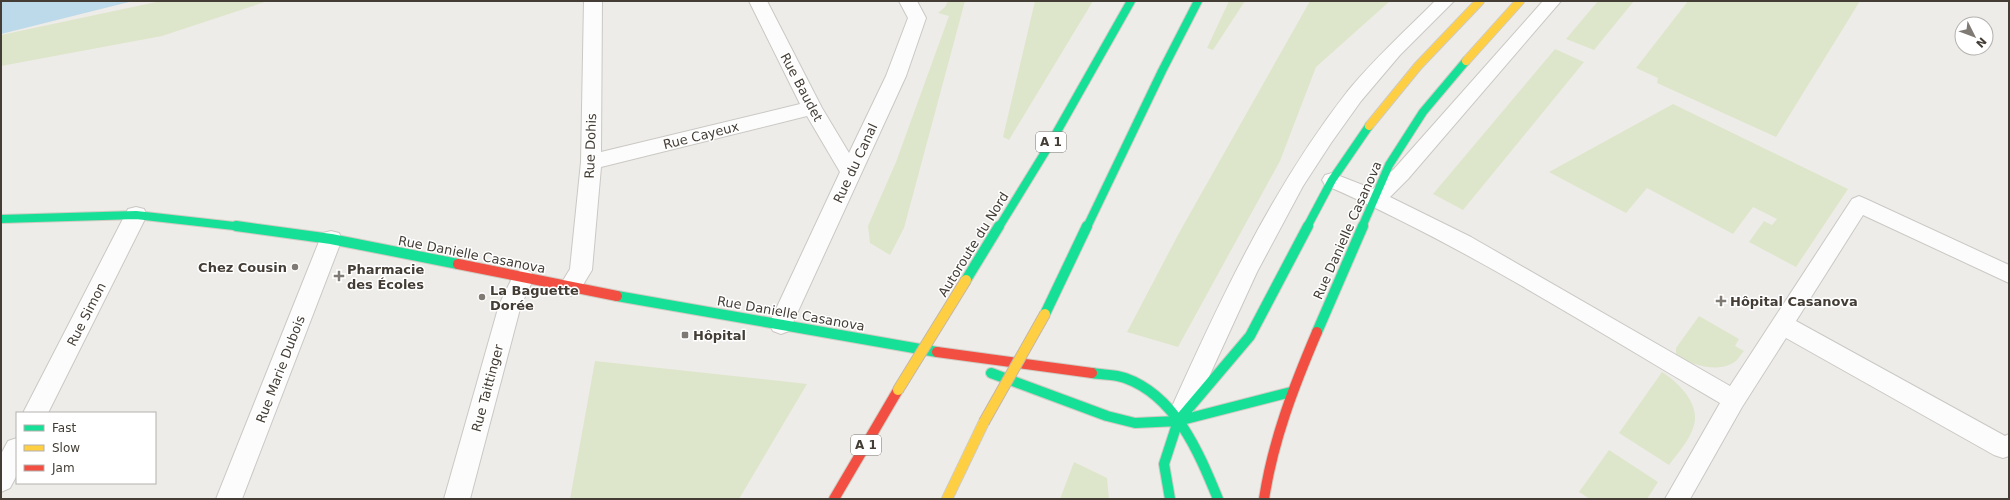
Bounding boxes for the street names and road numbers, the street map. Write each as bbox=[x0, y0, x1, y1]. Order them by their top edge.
street label: Rue Baudet bbox=[777, 50, 826, 124]
street label: Rue Dohis bbox=[582, 113, 599, 179]
street label: Rue Cayeux bbox=[662, 119, 741, 152]
street label: Rue du Canal bbox=[830, 121, 880, 205]
road number: A 1 bbox=[1036, 132, 1066, 152]
street label: Rue Danielle Casanova bbox=[1310, 159, 1385, 302]
street label: Autoroute du Nord bbox=[935, 189, 1012, 299]
street label: Rue Danielle Casanova bbox=[397, 233, 547, 276]
street label: Rue Simon bbox=[64, 280, 109, 349]
street label: Rue Danielle Casanova bbox=[716, 293, 866, 334]
street label: Rue Marie Dubois bbox=[253, 313, 308, 425]
street label: Rue Taittinger bbox=[469, 342, 507, 433]
road number: A 1 bbox=[851, 435, 881, 455]

